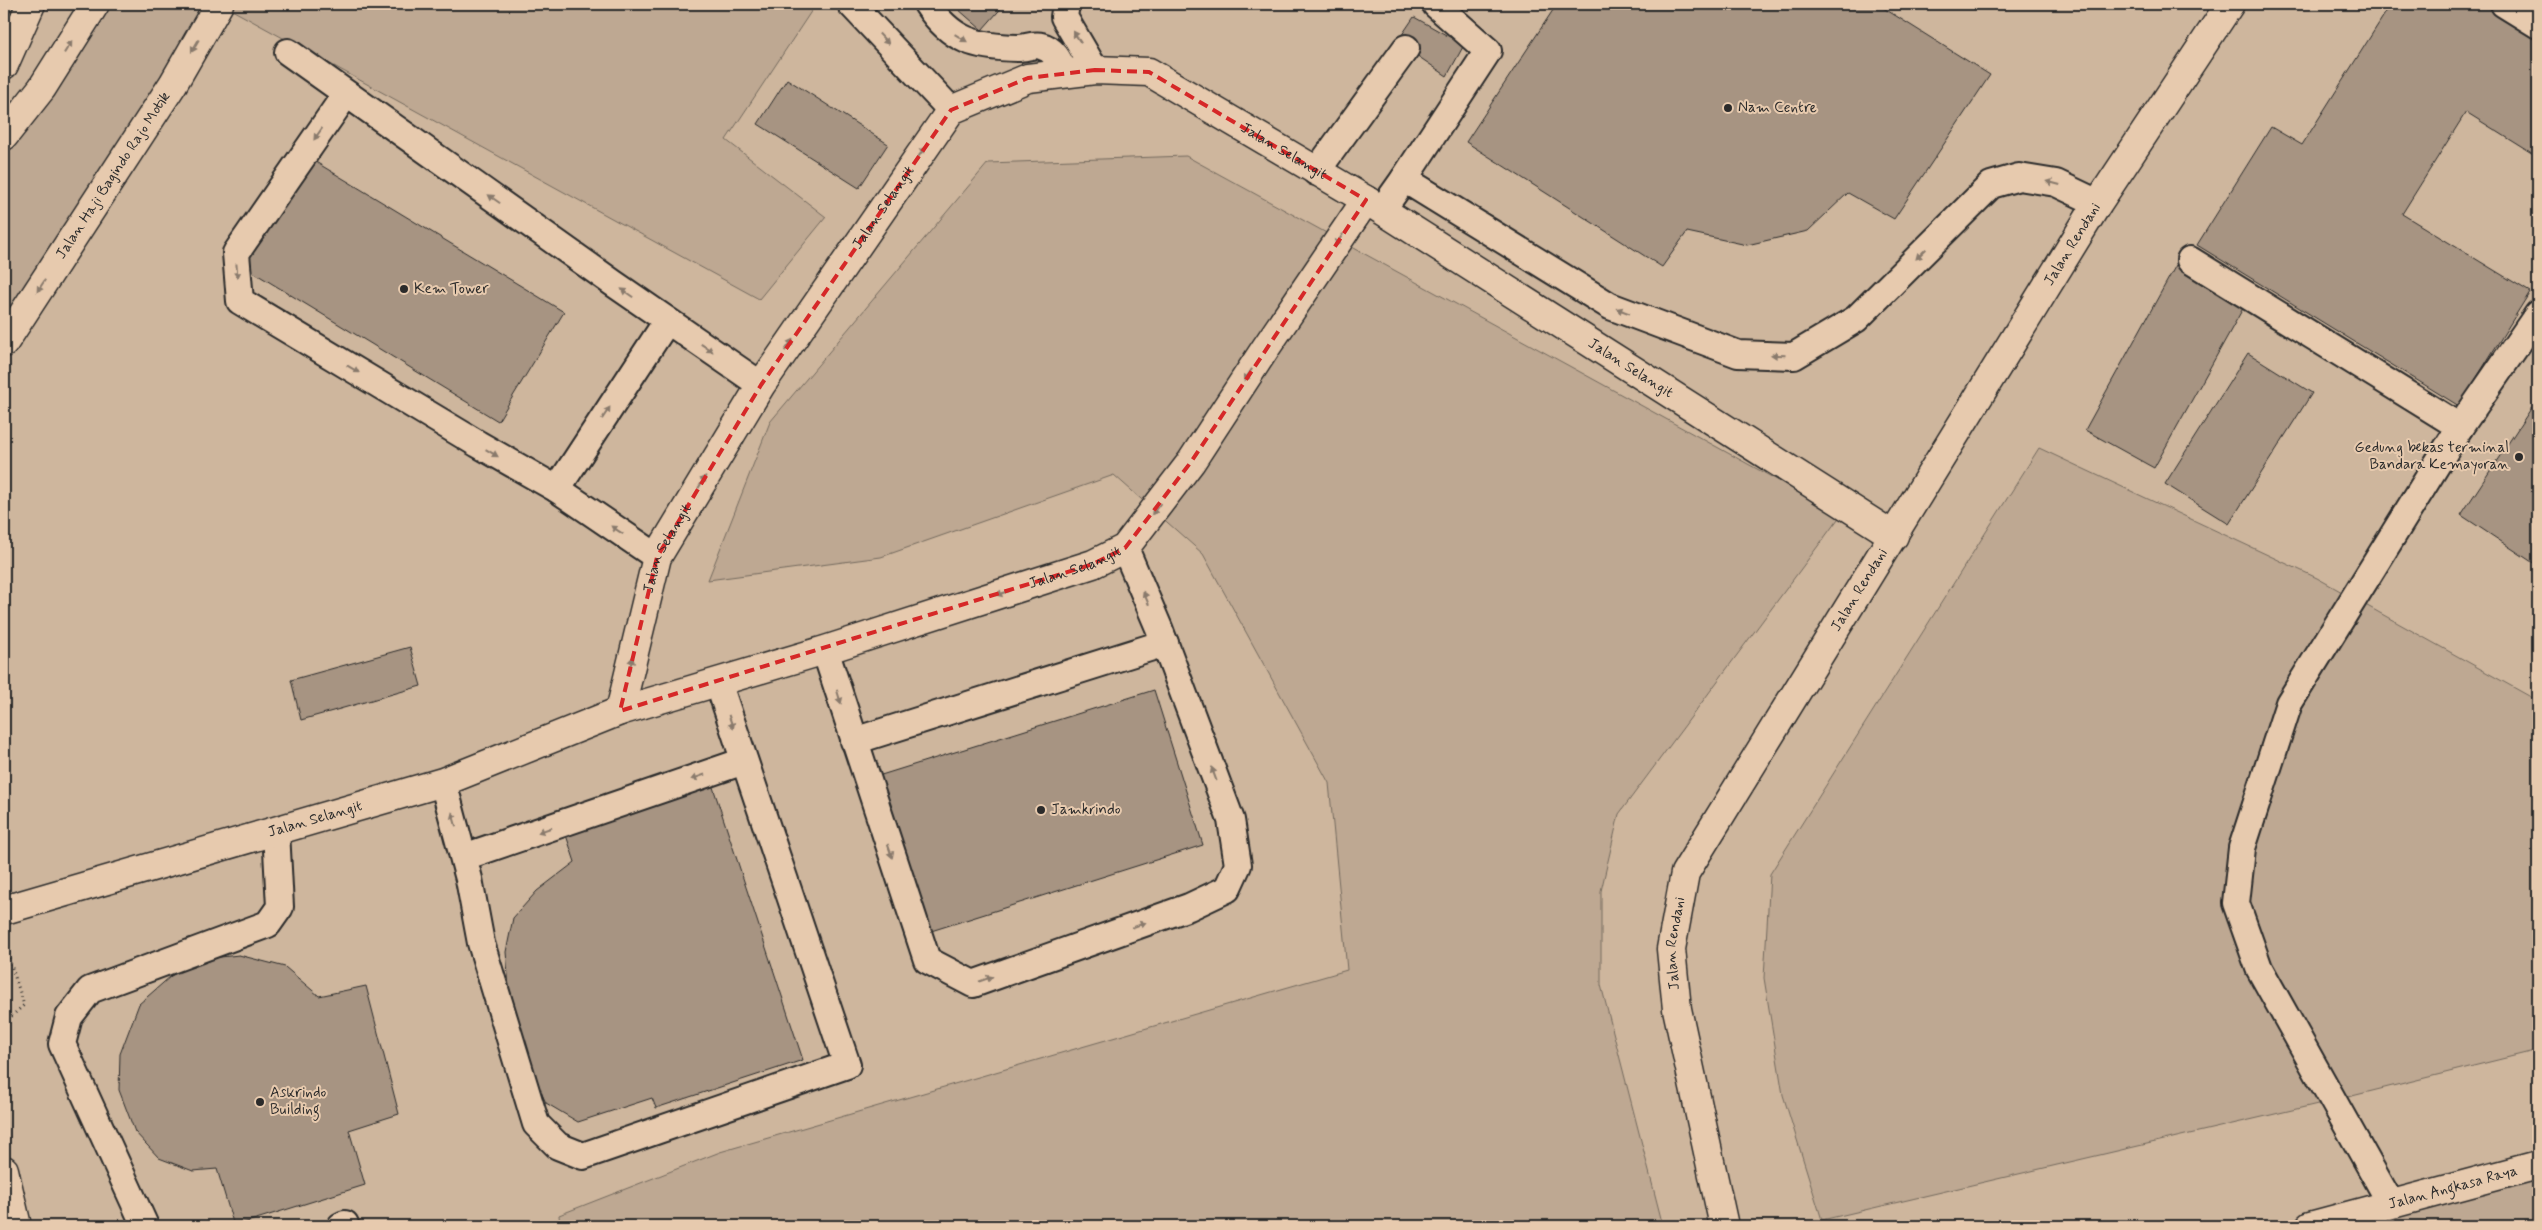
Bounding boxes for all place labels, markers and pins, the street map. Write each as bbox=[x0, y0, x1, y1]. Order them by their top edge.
place label: Nam Centre bbox=[1738, 98, 1817, 118]
marker: Nam Centre bbox=[1722, 102, 1734, 114]
place label: Kem Tower bbox=[414, 279, 489, 299]
marker: Kem Tower bbox=[398, 283, 410, 295]
place label: Gedung bekas terminal Bandara Kemayoran bbox=[2355, 438, 2509, 475]
marker: Gedung bekas terminal Bandara Kemayoran bbox=[2513, 451, 2525, 463]
place label: Jamkrindo bbox=[1051, 800, 1121, 820]
marker: Jamkrindo bbox=[1035, 804, 1047, 816]
place label: Askrindo Building bbox=[270, 1083, 326, 1121]
marker: Askrindo Building bbox=[254, 1096, 266, 1108]

